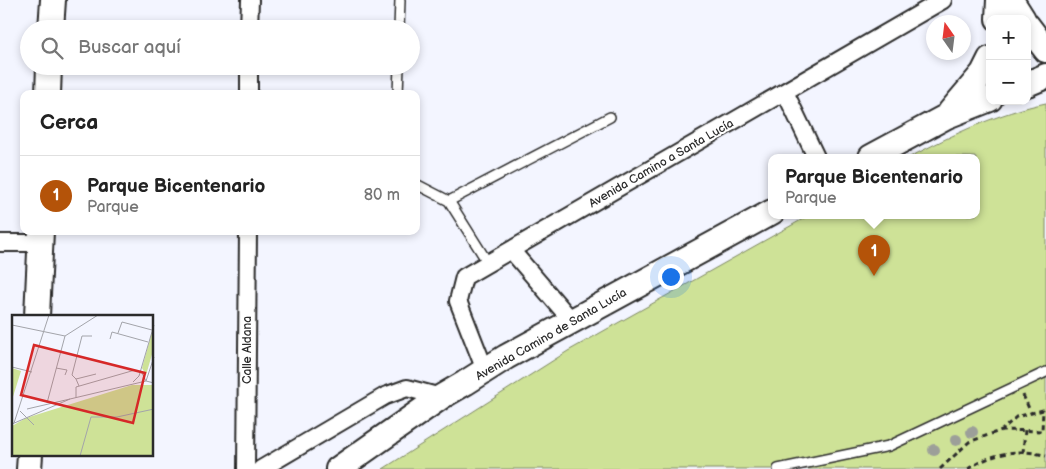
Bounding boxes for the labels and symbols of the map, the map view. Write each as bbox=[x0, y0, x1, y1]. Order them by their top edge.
north arrow bbox=[926, 15, 971, 60]
street label: Avenida Camino a Santa Lucía bbox=[586, 116, 736, 211]
pin: 1 bbox=[858, 235, 890, 276]
your location bbox=[658, 264, 684, 290]
street label: Avenida Camino de Santa Lucía bbox=[473, 285, 630, 384]
inset map bbox=[12, 315, 154, 456]
street label: Calle Aldana bbox=[240, 316, 255, 384]

